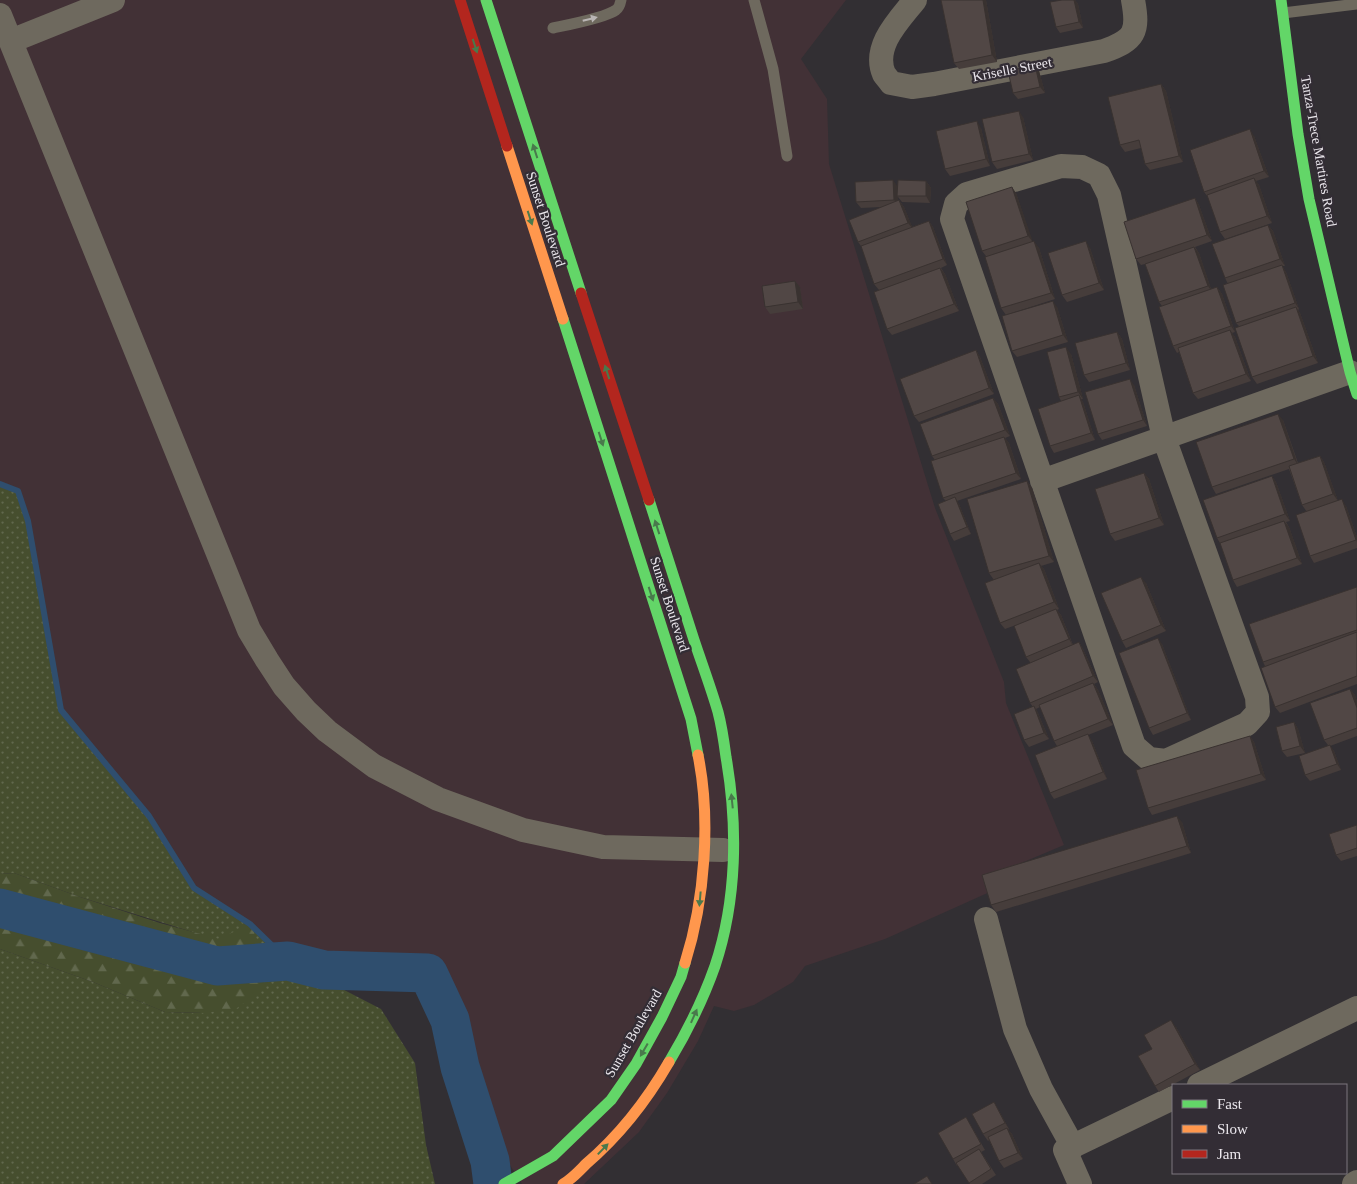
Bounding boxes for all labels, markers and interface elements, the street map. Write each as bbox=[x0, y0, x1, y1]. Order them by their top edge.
one-way arrow bbox=[583, 15, 598, 23]
one-way arrow bbox=[472, 39, 479, 54]
street label: Kriselle Street bbox=[971, 54, 1053, 85]
street label: Tanza-Trece Martires Road bbox=[1298, 74, 1339, 228]
one-way arrow bbox=[531, 144, 539, 159]
street label: Sunset Boulevard bbox=[523, 170, 568, 269]
one-way arrow bbox=[527, 210, 534, 225]
one-way arrow bbox=[603, 365, 611, 380]
one-way arrow bbox=[598, 432, 606, 447]
one-way arrow bbox=[653, 519, 661, 534]
street label: Sunset Boulevard bbox=[647, 555, 692, 654]
one-way arrow bbox=[647, 587, 655, 602]
one-way arrow bbox=[728, 793, 736, 809]
one-way arrow bbox=[696, 891, 704, 907]
street label: Sunset Boulevard bbox=[602, 987, 665, 1080]
one-way arrow bbox=[690, 1009, 698, 1023]
one-way arrow bbox=[639, 1043, 648, 1056]
legend bbox=[1172, 1084, 1347, 1174]
text: Fast bbox=[1217, 1096, 1243, 1112]
text: Slow bbox=[1217, 1121, 1248, 1137]
one-way arrow bbox=[597, 1143, 609, 1155]
text: Jam bbox=[1217, 1146, 1241, 1162]

